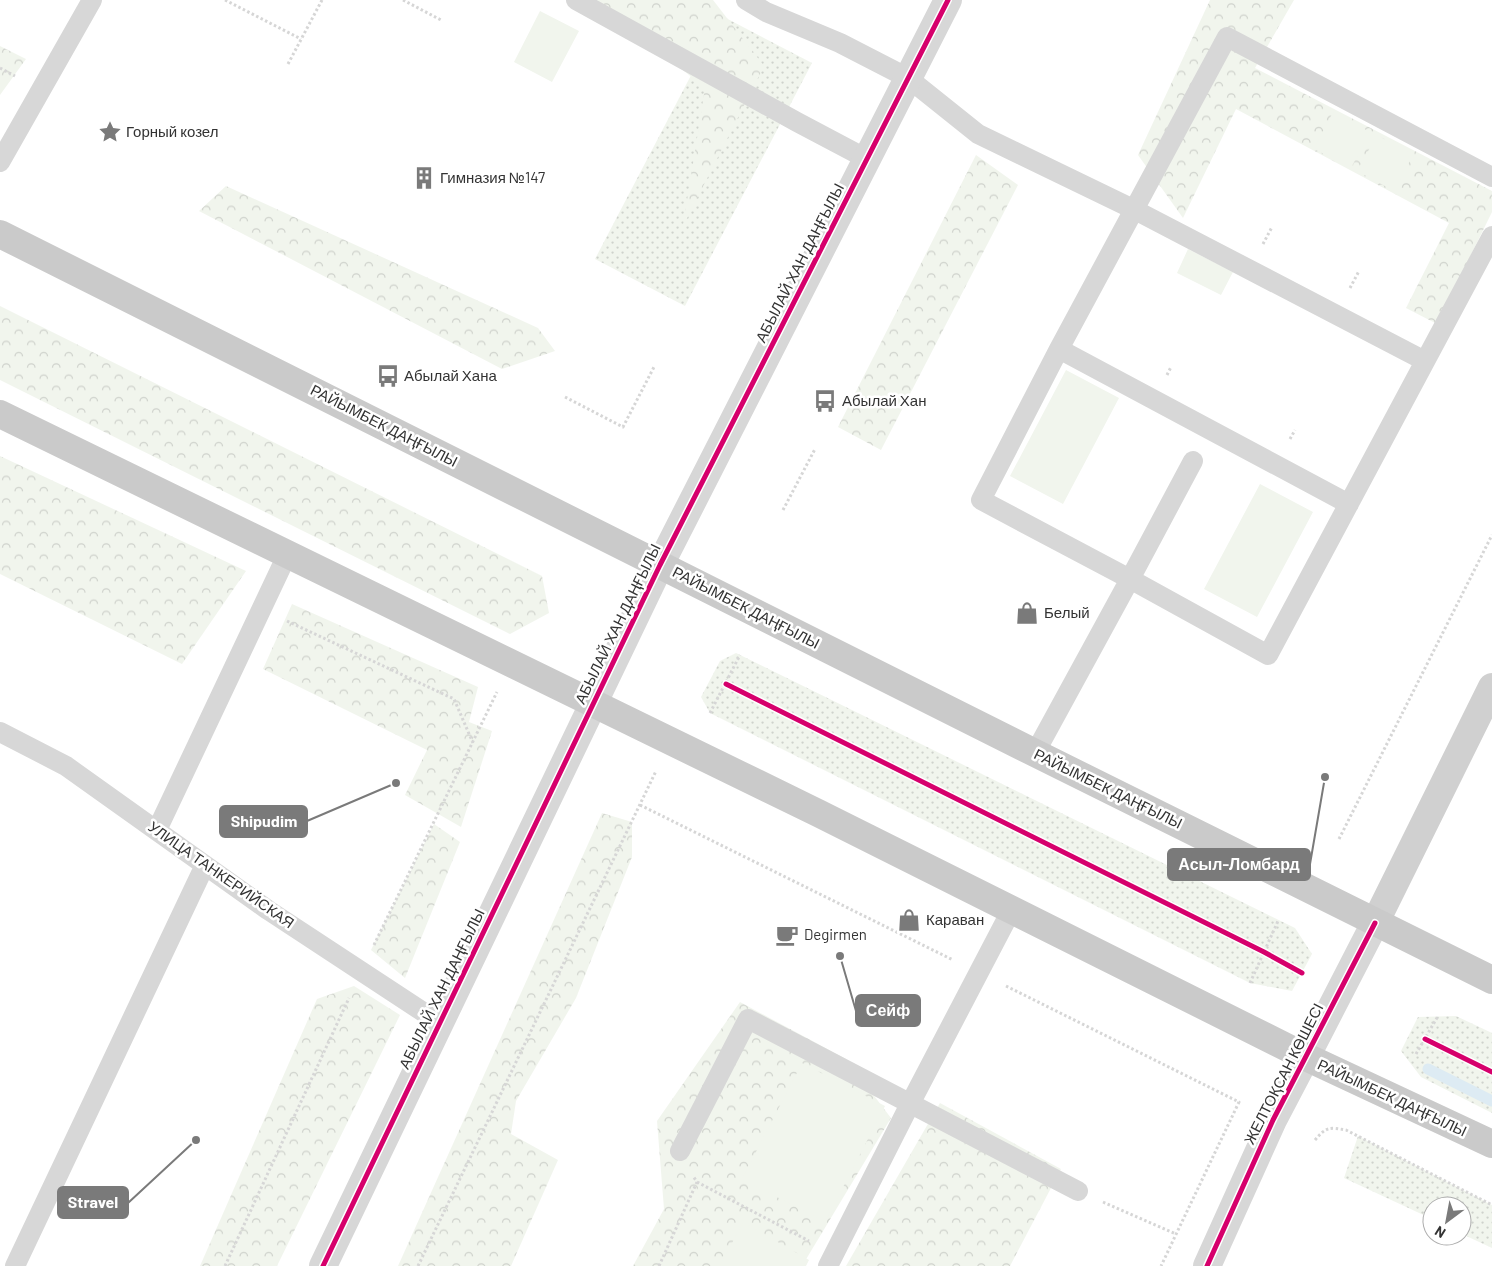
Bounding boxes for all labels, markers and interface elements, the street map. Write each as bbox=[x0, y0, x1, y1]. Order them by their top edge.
place icon: Горный козел bbox=[97, 119, 123, 145]
place label: Горный козел bbox=[126, 122, 218, 140]
building icon: Гимназия №147 bbox=[411, 165, 437, 191]
place label: Гимназия №147 bbox=[440, 168, 545, 186]
street label: АБЫЛАЙ ХАН ДАҢҒЫЛЫ bbox=[751, 180, 847, 345]
bus stop icon: Абылай Хана bbox=[375, 363, 401, 389]
place label: Абылай Хана bbox=[404, 366, 497, 384]
street label: РАЙЫМБЕК ДАҢҒЫЛЫ bbox=[308, 380, 461, 470]
bus stop icon: Абылай Хан bbox=[812, 388, 838, 414]
place label: Абылай Хан bbox=[842, 391, 926, 409]
street label: АБЫЛАЙ ХАН ДАҢҒЫЛЫ bbox=[570, 540, 664, 707]
street label: РАЙЫМБЕК ДАҢҒЫЛЫ bbox=[670, 562, 823, 652]
shop icon: Белый bbox=[1014, 600, 1040, 626]
place label: Белый bbox=[1044, 603, 1090, 621]
street label: РАЙЫМБЕК ДАҢҒЫЛЫ bbox=[1031, 744, 1185, 832]
callout: Shipudim bbox=[220, 806, 307, 837]
text: Shipudim bbox=[231, 811, 297, 830]
street label: УЛИЦА ТАНКЕРИЙСКАЯ bbox=[145, 817, 298, 931]
callout: Асыл-Ломбард bbox=[1168, 849, 1310, 880]
text: Асыл-Ломбард bbox=[1178, 854, 1300, 873]
street label: АБЫЛАЙ ХАН ДАҢҒЫЛЫ bbox=[394, 905, 488, 1072]
shop icon: Караван bbox=[896, 907, 922, 933]
place label: Караван bbox=[926, 910, 984, 928]
cafe icon: Degirmen bbox=[774, 922, 800, 948]
place label: Degirmen bbox=[804, 925, 867, 943]
callout: Сейф bbox=[856, 995, 920, 1026]
text: Сейф bbox=[866, 1000, 910, 1019]
street label: ЖЕЛТОҚСАН КӨШЕСІ bbox=[1240, 1000, 1327, 1147]
street label: РАЙЫМБЕК ДАҢҒЫЛЫ bbox=[1315, 1055, 1470, 1140]
callout: Stravel bbox=[58, 1187, 128, 1218]
text: Stravel bbox=[68, 1192, 118, 1211]
north arrow bbox=[1422, 1196, 1472, 1246]
text: N bbox=[1431, 1223, 1448, 1242]

